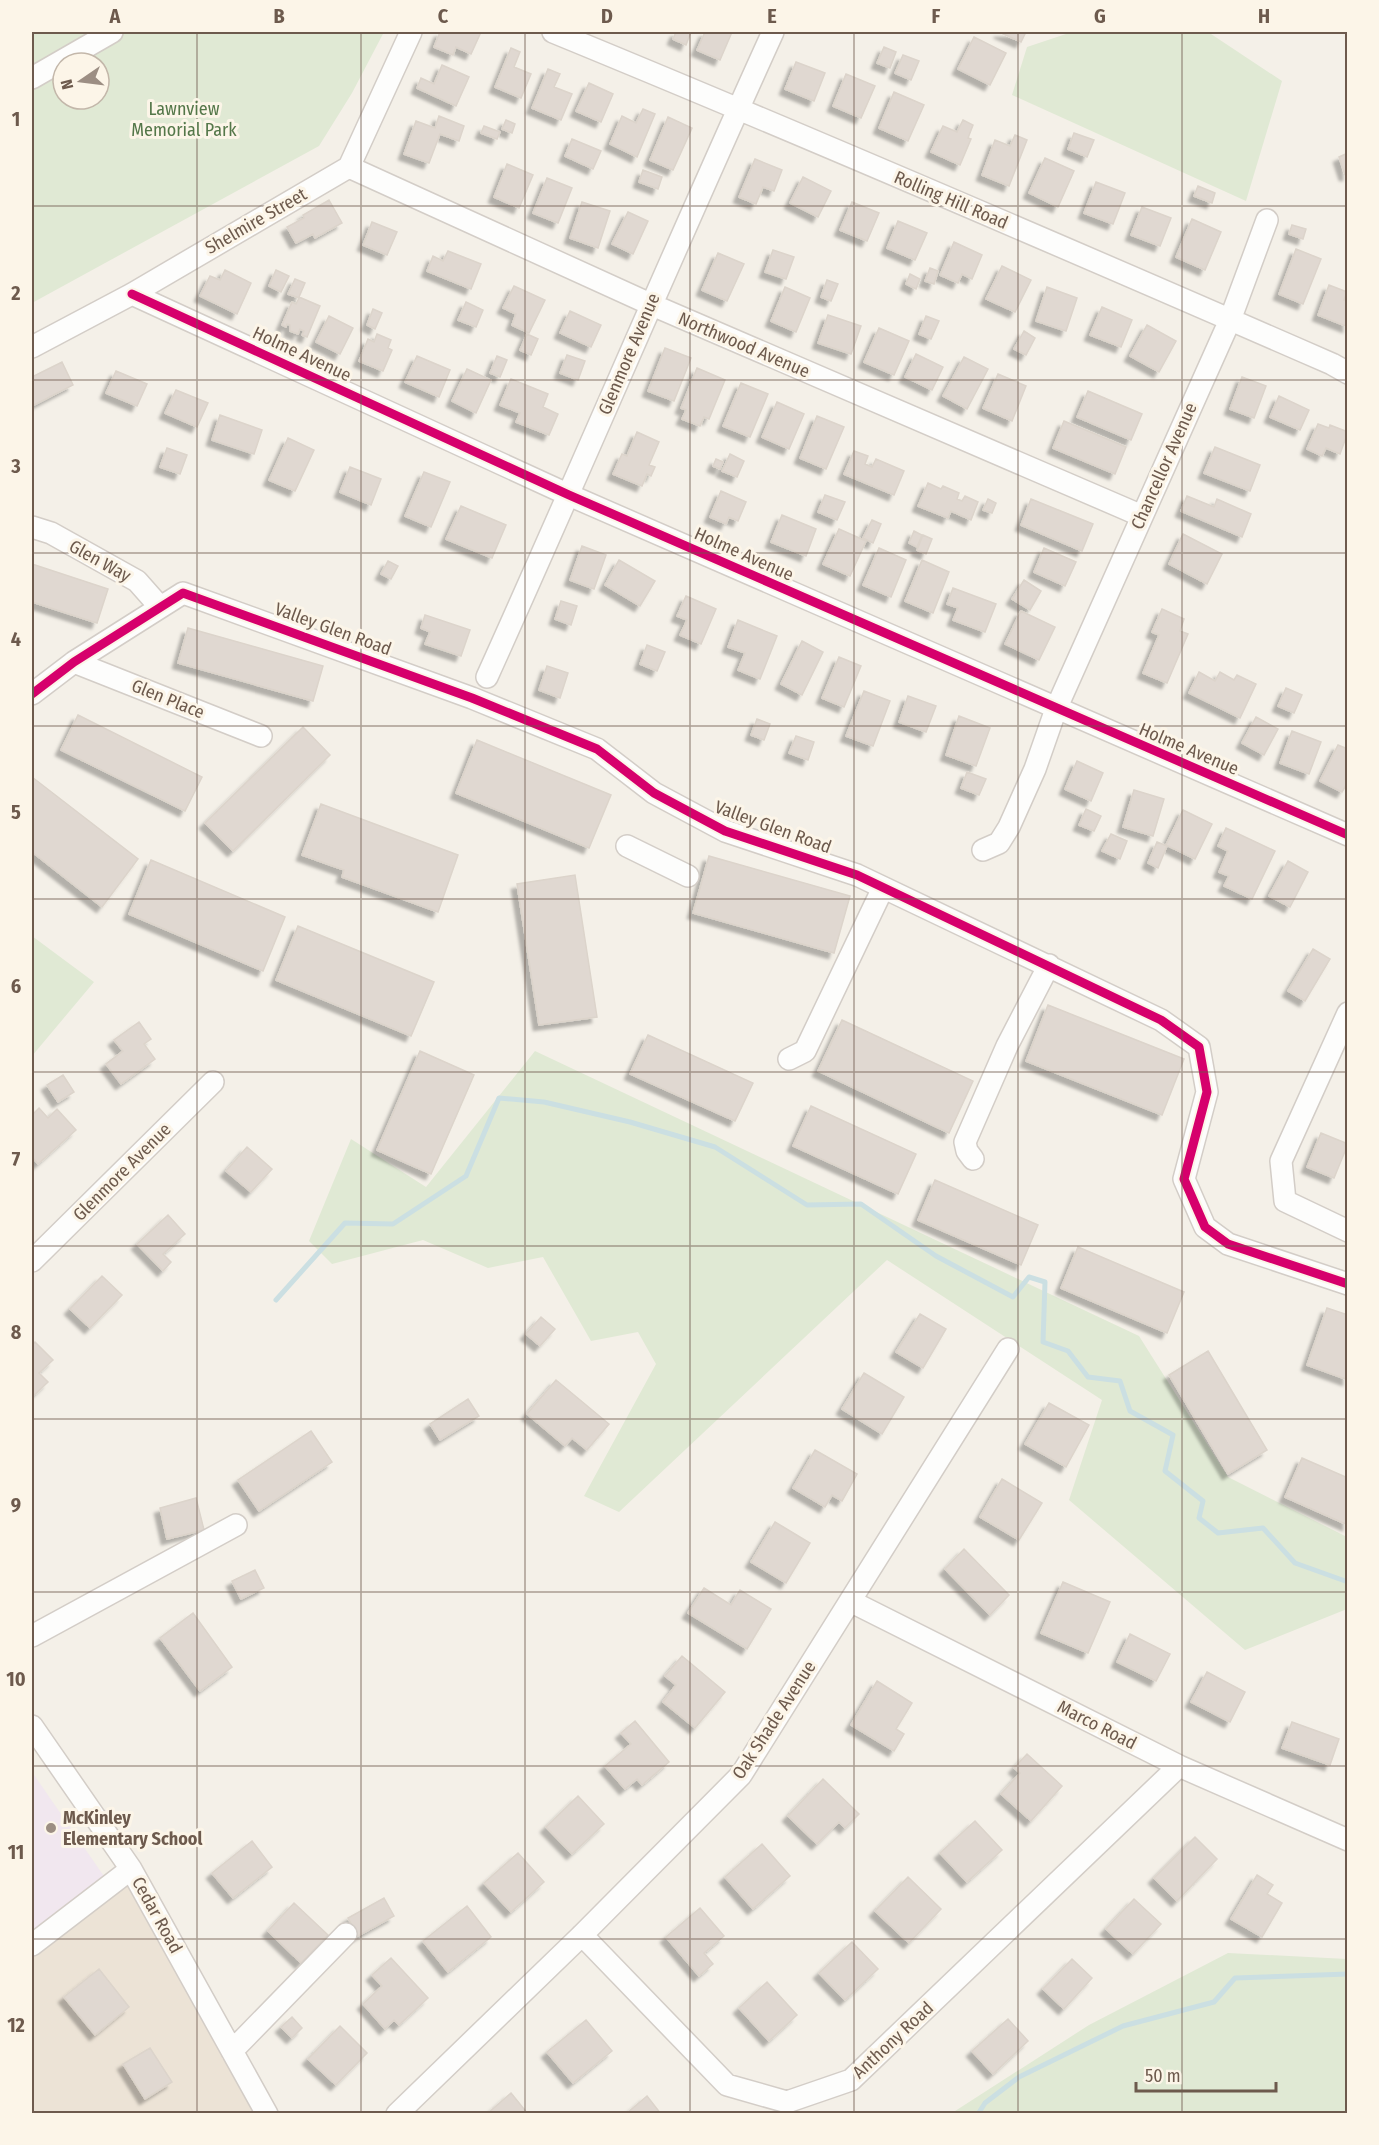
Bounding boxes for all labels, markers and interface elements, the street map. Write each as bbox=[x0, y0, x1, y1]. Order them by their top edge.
text: A bbox=[109, 4, 122, 28]
text: B bbox=[273, 4, 285, 28]
text: C bbox=[438, 4, 449, 28]
text: D bbox=[601, 4, 613, 28]
text: E bbox=[767, 4, 777, 28]
text: F bbox=[932, 4, 941, 28]
text: G bbox=[1094, 4, 1106, 28]
text: H bbox=[1258, 4, 1270, 28]
north arrow bbox=[51, 51, 111, 111]
text: N bbox=[57, 78, 77, 91]
park label: Lawnview Memorial Park bbox=[131, 98, 237, 141]
text: 1 bbox=[12, 107, 20, 131]
street label: Rolling Hill Road bbox=[891, 166, 1011, 234]
street label: Shelmire Street bbox=[201, 183, 311, 259]
text: 2 bbox=[10, 281, 21, 305]
street label: Glenmore Avenue bbox=[594, 290, 664, 418]
street label: Northwood Avenue bbox=[675, 307, 813, 383]
street label: Holme Avenue bbox=[249, 322, 355, 386]
street label: Chancellor Avenue bbox=[1126, 399, 1202, 533]
text: 3 bbox=[10, 454, 21, 478]
street label: Holme Avenue bbox=[691, 522, 797, 586]
street label: Glen Way bbox=[65, 535, 135, 587]
street label: Valley Glen Road bbox=[272, 598, 394, 660]
text: 4 bbox=[11, 627, 21, 651]
street label: Glen Place bbox=[128, 674, 208, 724]
street label: Holme Avenue bbox=[1136, 718, 1242, 780]
street label: Valley Glen Road bbox=[712, 796, 834, 858]
text: 5 bbox=[11, 800, 21, 824]
text: 6 bbox=[11, 974, 21, 998]
street label: Glenmore Avenue bbox=[68, 1118, 176, 1226]
text: 7 bbox=[12, 1147, 21, 1171]
text: 8 bbox=[11, 1320, 22, 1344]
text: 9 bbox=[11, 1493, 21, 1517]
street label: Oak Shade Avenue bbox=[728, 1657, 820, 1783]
text: 10 bbox=[6, 1667, 26, 1691]
street label: Marco Road bbox=[1054, 1696, 1140, 1754]
place label: McKinley Elementary School bbox=[63, 1807, 202, 1850]
marker: McKinley Elementary School bbox=[44, 1821, 58, 1835]
text: 11 bbox=[8, 1840, 24, 1864]
street label: Cedar Road bbox=[127, 1873, 187, 1957]
street label: Anthony Road bbox=[848, 1997, 938, 2083]
text: 12 bbox=[7, 2013, 25, 2037]
scale bar bbox=[1136, 2055, 1276, 2093]
text: 50 m bbox=[1145, 2065, 1181, 2087]

